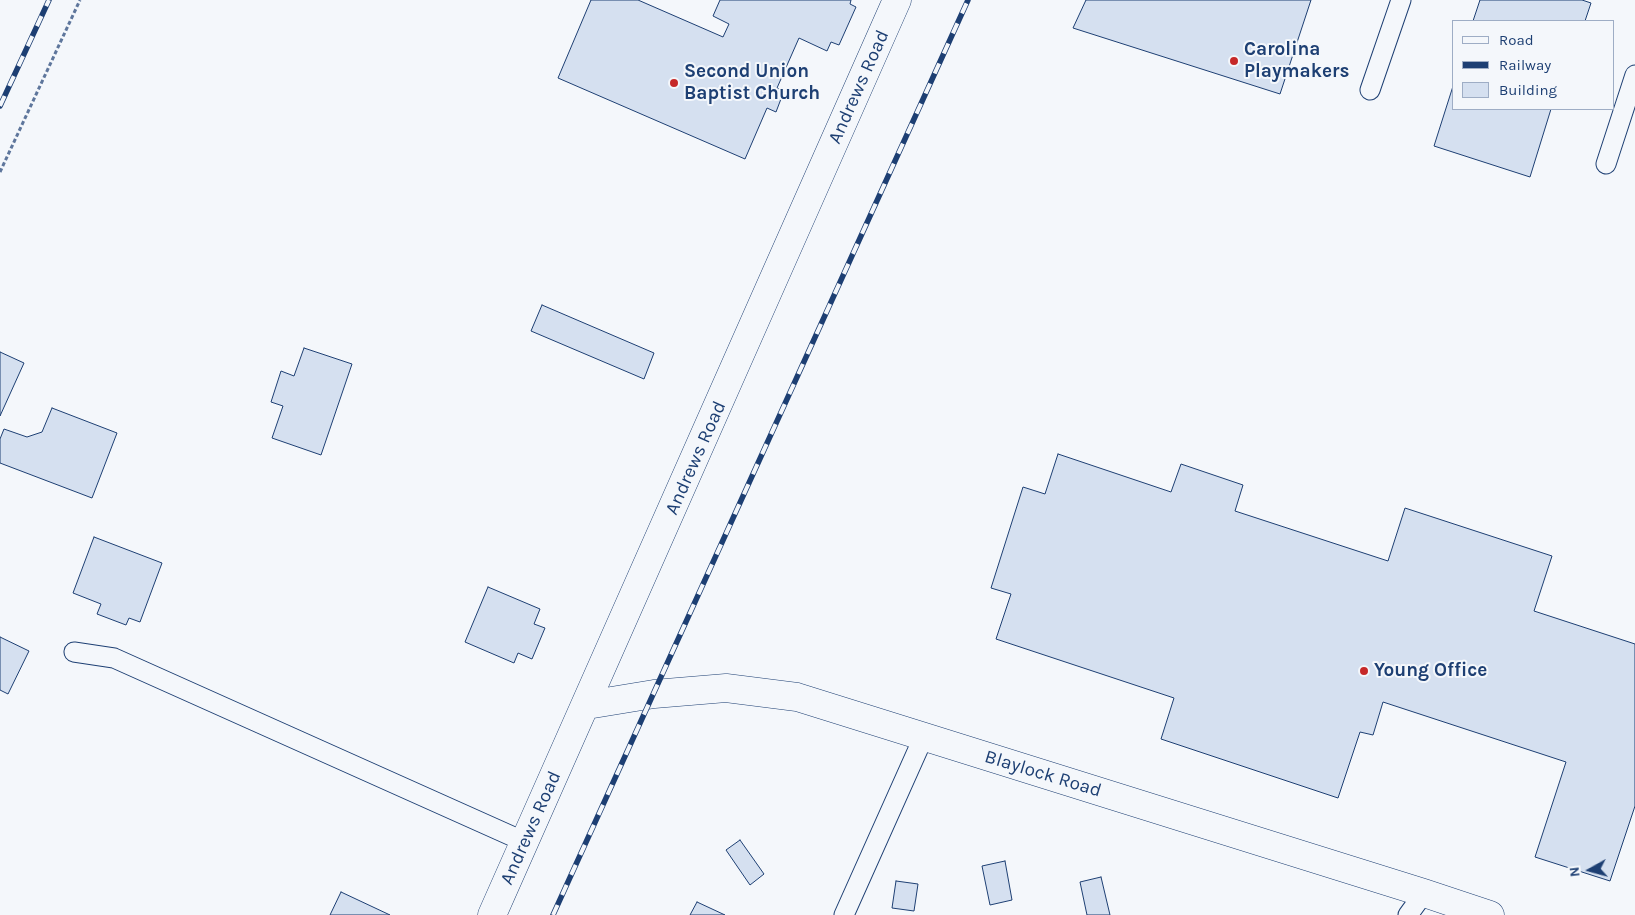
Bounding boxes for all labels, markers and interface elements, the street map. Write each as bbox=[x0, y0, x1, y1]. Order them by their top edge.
legend bbox=[1452, 20, 1615, 110]
street label: Andrews Road bbox=[824, 27, 894, 147]
text: Road bbox=[1499, 31, 1534, 49]
place label: Carolina Playmakers bbox=[1244, 39, 1349, 83]
marker: Carolina Playmakers bbox=[1228, 55, 1240, 67]
text: Railway bbox=[1499, 56, 1551, 74]
place label: Second Union Baptist Church bbox=[684, 61, 820, 105]
marker: Second Union Baptist Church bbox=[668, 77, 680, 89]
text: Building bbox=[1499, 81, 1557, 99]
street label: Andrews Road bbox=[661, 398, 731, 518]
place label: Young Office bbox=[1374, 660, 1487, 682]
marker: Young Office bbox=[1358, 665, 1370, 677]
street label: Blaylock Road bbox=[982, 745, 1104, 803]
street label: Andrews Road bbox=[496, 768, 566, 888]
north arrow bbox=[1565, 845, 1615, 895]
text: N bbox=[1566, 866, 1584, 878]

